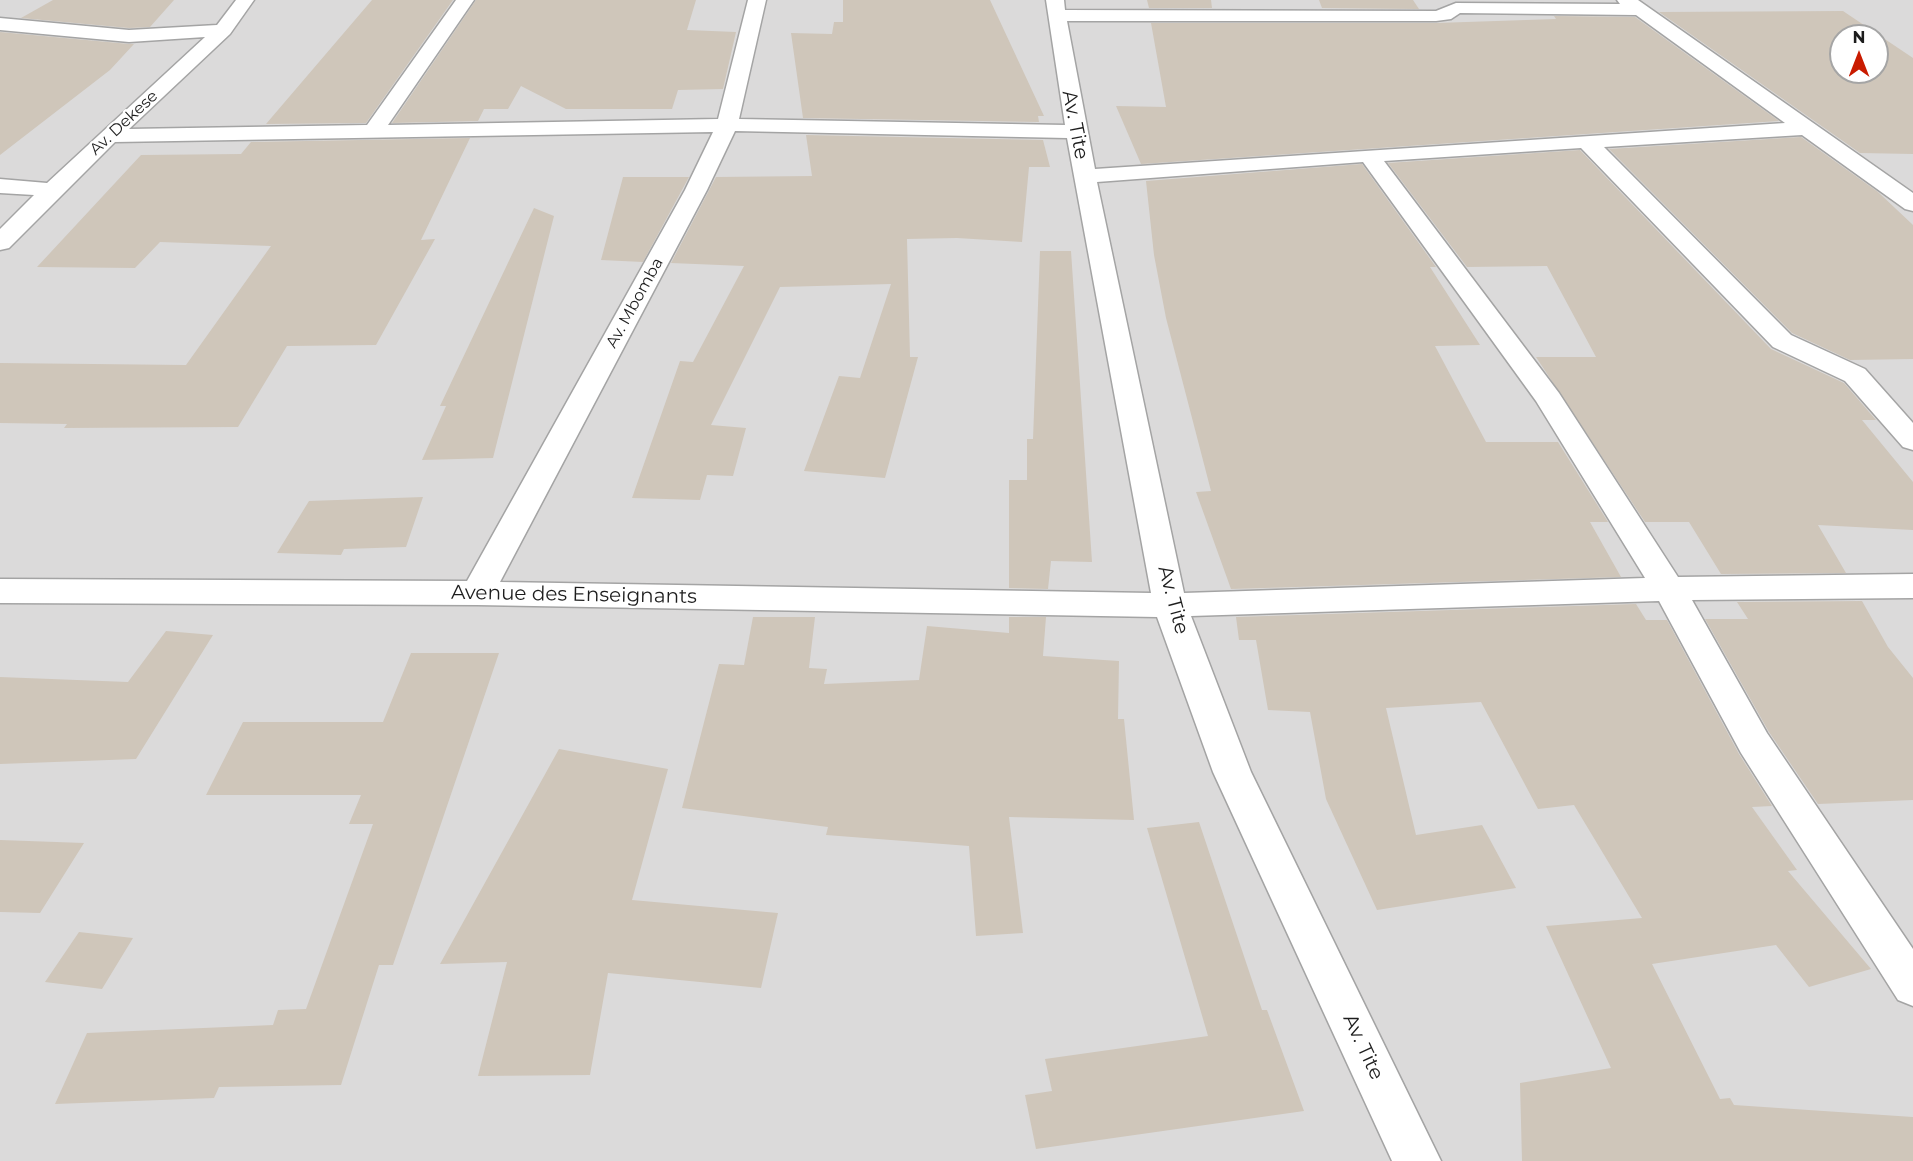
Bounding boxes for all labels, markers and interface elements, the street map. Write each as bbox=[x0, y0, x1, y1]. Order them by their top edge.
north arrow bbox=[1829, 24, 1889, 84]
text: N bbox=[1853, 28, 1865, 47]
street label: Av. Dekese bbox=[86, 87, 162, 159]
street label: Av. Tite bbox=[1057, 88, 1093, 162]
street label: Av. Mbomba bbox=[602, 255, 668, 351]
street label: Av. Tite bbox=[1152, 563, 1194, 637]
street label: Avenue des Enseignants bbox=[451, 581, 697, 609]
street label: Av. Tite bbox=[1337, 1010, 1389, 1084]

